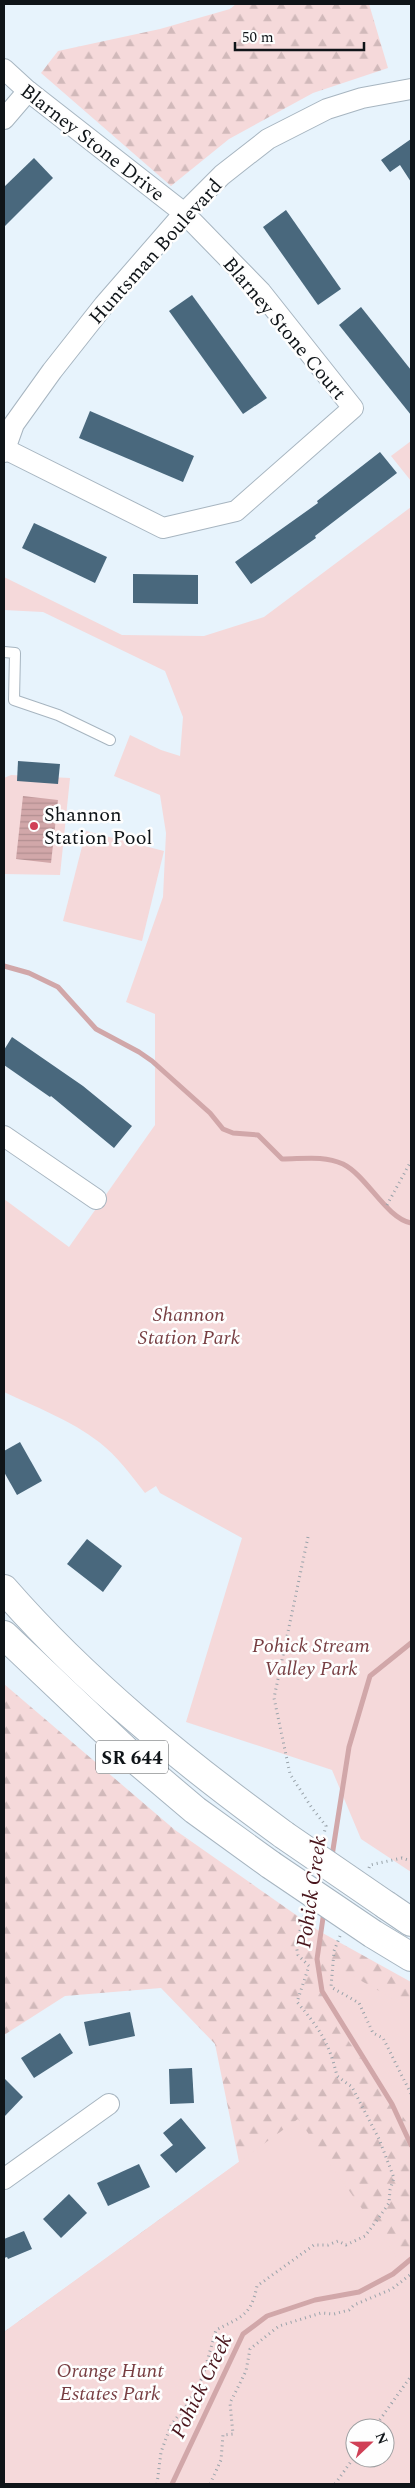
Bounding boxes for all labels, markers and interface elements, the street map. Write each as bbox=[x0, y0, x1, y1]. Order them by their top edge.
scale bar bbox=[235, 20, 364, 52]
text: 50 m bbox=[242, 26, 274, 49]
street label: Blarney Stone Drive bbox=[14, 77, 171, 209]
street label: Huntsman Boulevard bbox=[82, 172, 230, 331]
street label: Blarney Stone Court bbox=[215, 250, 353, 407]
place label: Shannon Station Pool bbox=[44, 800, 152, 853]
marker: Shannon Station Pool bbox=[28, 820, 40, 832]
park label: Shannon Station Park bbox=[138, 1300, 241, 1353]
park label: Pohick Stream Valley Park bbox=[252, 1631, 370, 1684]
road number: SR 644 bbox=[96, 1740, 168, 1774]
water label: Pohick Creek bbox=[288, 1834, 336, 1950]
water label: Pohick Creek bbox=[163, 2329, 241, 2444]
park label: Orange Hunt Estates Park bbox=[56, 2356, 164, 2409]
north arrow bbox=[345, 2418, 395, 2468]
text: N bbox=[370, 2429, 393, 2448]

